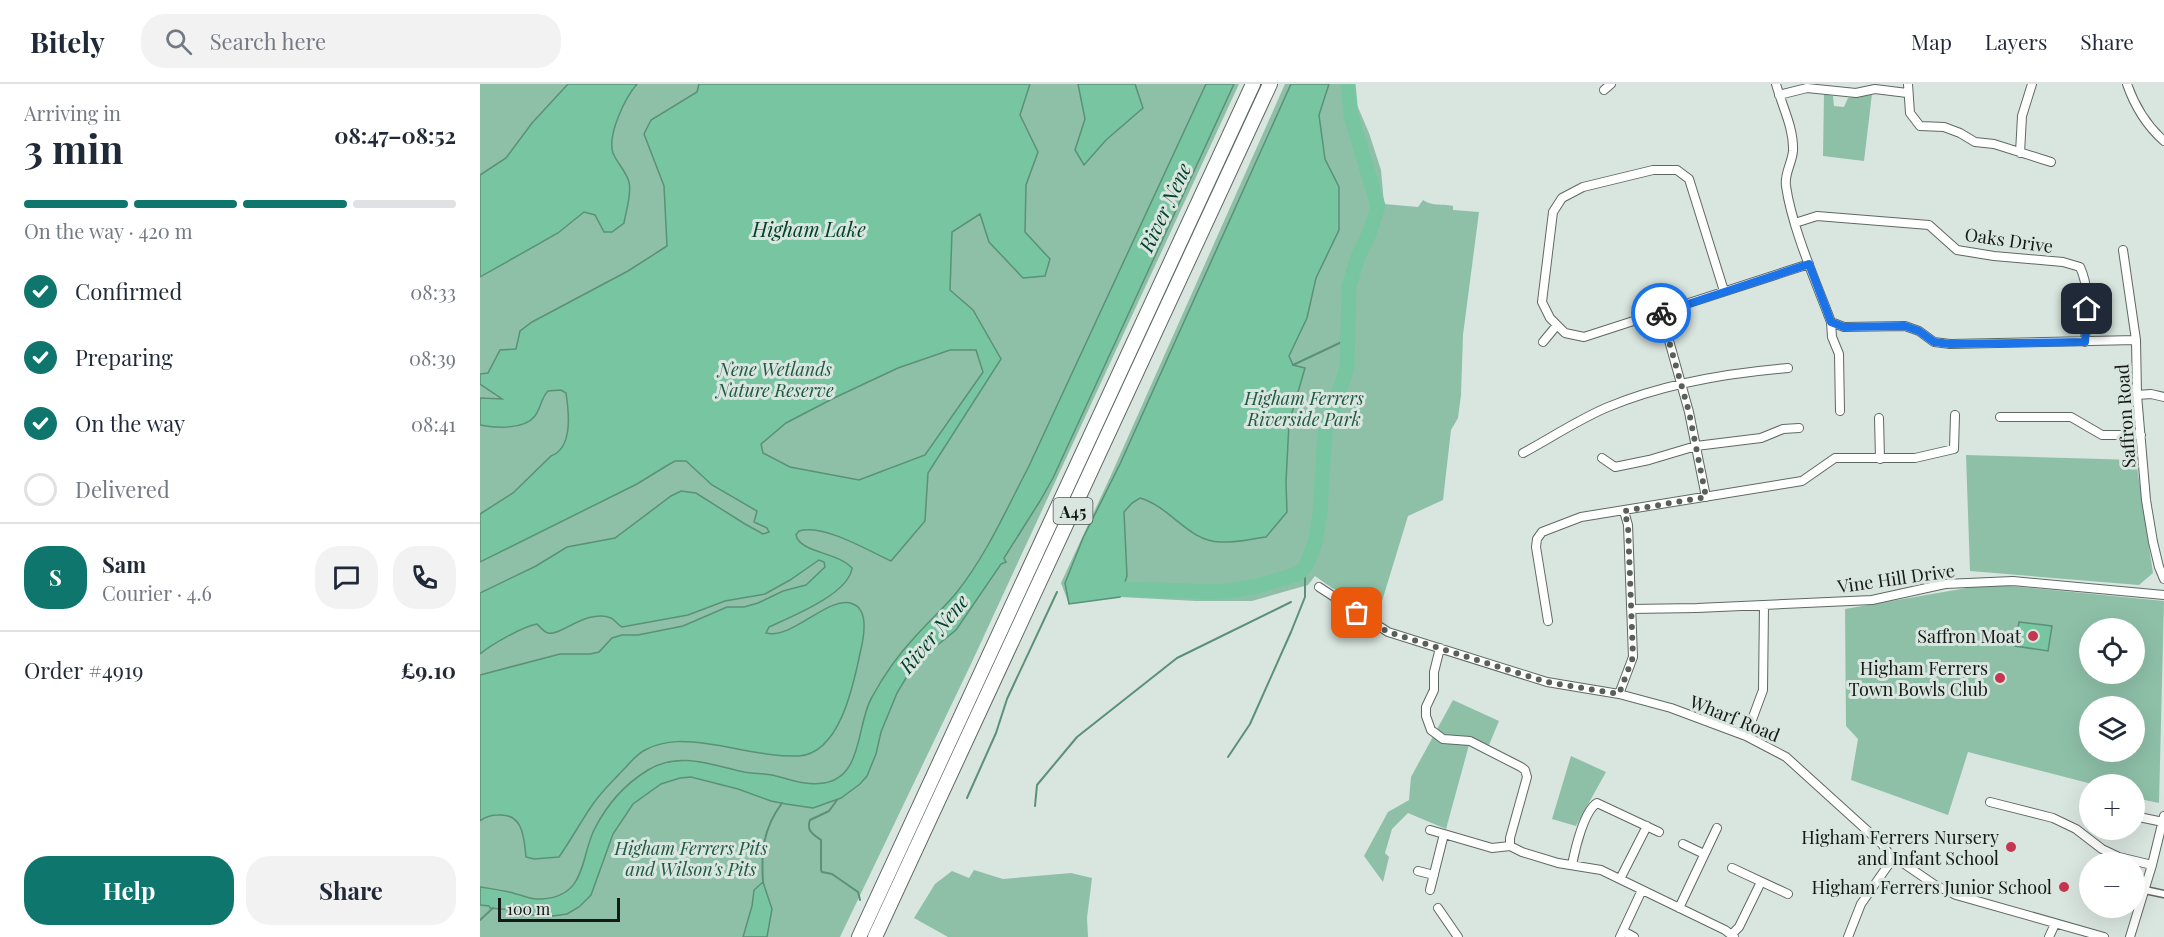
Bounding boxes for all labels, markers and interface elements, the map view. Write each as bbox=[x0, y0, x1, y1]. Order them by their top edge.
search box bbox=[141, 14, 561, 68]
text: Bitely bbox=[30, 23, 105, 60]
icon: search bbox=[162, 25, 195, 58]
text: Search here bbox=[210, 26, 326, 56]
text: Map bbox=[1911, 27, 1952, 55]
text: Layers bbox=[1985, 27, 2047, 55]
text: Share bbox=[2080, 27, 2134, 55]
text: Arriving in bbox=[24, 99, 121, 126]
text: 08:47–08:52 bbox=[334, 120, 456, 150]
text: 3 min bbox=[24, 122, 123, 174]
water label: River Nene bbox=[1131, 158, 1197, 257]
water label: Higham Lake bbox=[751, 215, 866, 242]
text: On the way · 420 m bbox=[24, 217, 193, 244]
street label: Oaks Drive bbox=[1963, 222, 2055, 258]
icon: check bbox=[24, 275, 57, 308]
text: Confirmed bbox=[75, 276, 182, 306]
text: 08:33 bbox=[410, 278, 456, 305]
courier bbox=[1631, 283, 1691, 343]
pin bbox=[2061, 283, 2112, 334]
icon: home bbox=[2070, 292, 2103, 325]
icon: bike bbox=[1645, 297, 1678, 330]
icon: check bbox=[24, 341, 57, 374]
text: Preparing bbox=[75, 342, 173, 372]
text: 08:39 bbox=[409, 344, 456, 371]
park label: Nene Wetlands Nature Reserve bbox=[714, 357, 834, 402]
street label: Saffron Road bbox=[2109, 363, 2141, 469]
park label: Higham Ferrers Riverside Park bbox=[1243, 386, 1364, 431]
icon: check bbox=[24, 407, 57, 440]
text: On the way bbox=[75, 408, 185, 438]
text: 08:41 bbox=[411, 410, 456, 437]
text: Delivered bbox=[75, 474, 170, 504]
road number: A45 bbox=[1054, 498, 1092, 524]
button: chat bbox=[315, 546, 378, 609]
button: phone bbox=[393, 546, 456, 609]
text: Sam bbox=[102, 549, 146, 579]
street label: Vine Hill Drive bbox=[1835, 558, 1956, 598]
text: S bbox=[49, 562, 62, 592]
text: Courier · 4.6 bbox=[102, 579, 212, 606]
pin bbox=[1331, 587, 1382, 638]
water label: River Nene bbox=[891, 588, 974, 679]
icon: bag bbox=[1340, 596, 1373, 629]
map controls bbox=[2079, 618, 2145, 918]
button: locate bbox=[2079, 618, 2145, 684]
place label: Saffron Moat bbox=[1917, 624, 2022, 648]
marker: Saffron Moat bbox=[2026, 629, 2040, 643]
text: Order #4919 bbox=[24, 655, 143, 685]
text: £9.10 bbox=[401, 655, 456, 685]
place label: Higham Ferrers Town Bowls Club bbox=[1849, 656, 1988, 701]
marker: Higham Ferrers Town Bowls Club bbox=[1993, 671, 2007, 685]
street label: Wharf Road bbox=[1686, 689, 1784, 747]
button: layers bbox=[2079, 696, 2145, 762]
button: + bbox=[2079, 774, 2145, 840]
place label: Higham Ferrers Nursery and Infant School bbox=[1801, 825, 1999, 870]
park label: Higham Ferrers Pits and Wilson's Pits bbox=[613, 836, 768, 881]
marker: Higham Ferrers Nursery and Infant School bbox=[2004, 840, 2018, 854]
button: − bbox=[2079, 852, 2145, 918]
button: Help bbox=[24, 856, 234, 925]
button: Share bbox=[246, 856, 456, 925]
place label: Higham Ferrers Junior School bbox=[1812, 875, 2052, 899]
marker: Higham Ferrers Junior School bbox=[2057, 880, 2071, 894]
scale bar bbox=[498, 895, 620, 922]
text: 100 m bbox=[507, 898, 550, 919]

